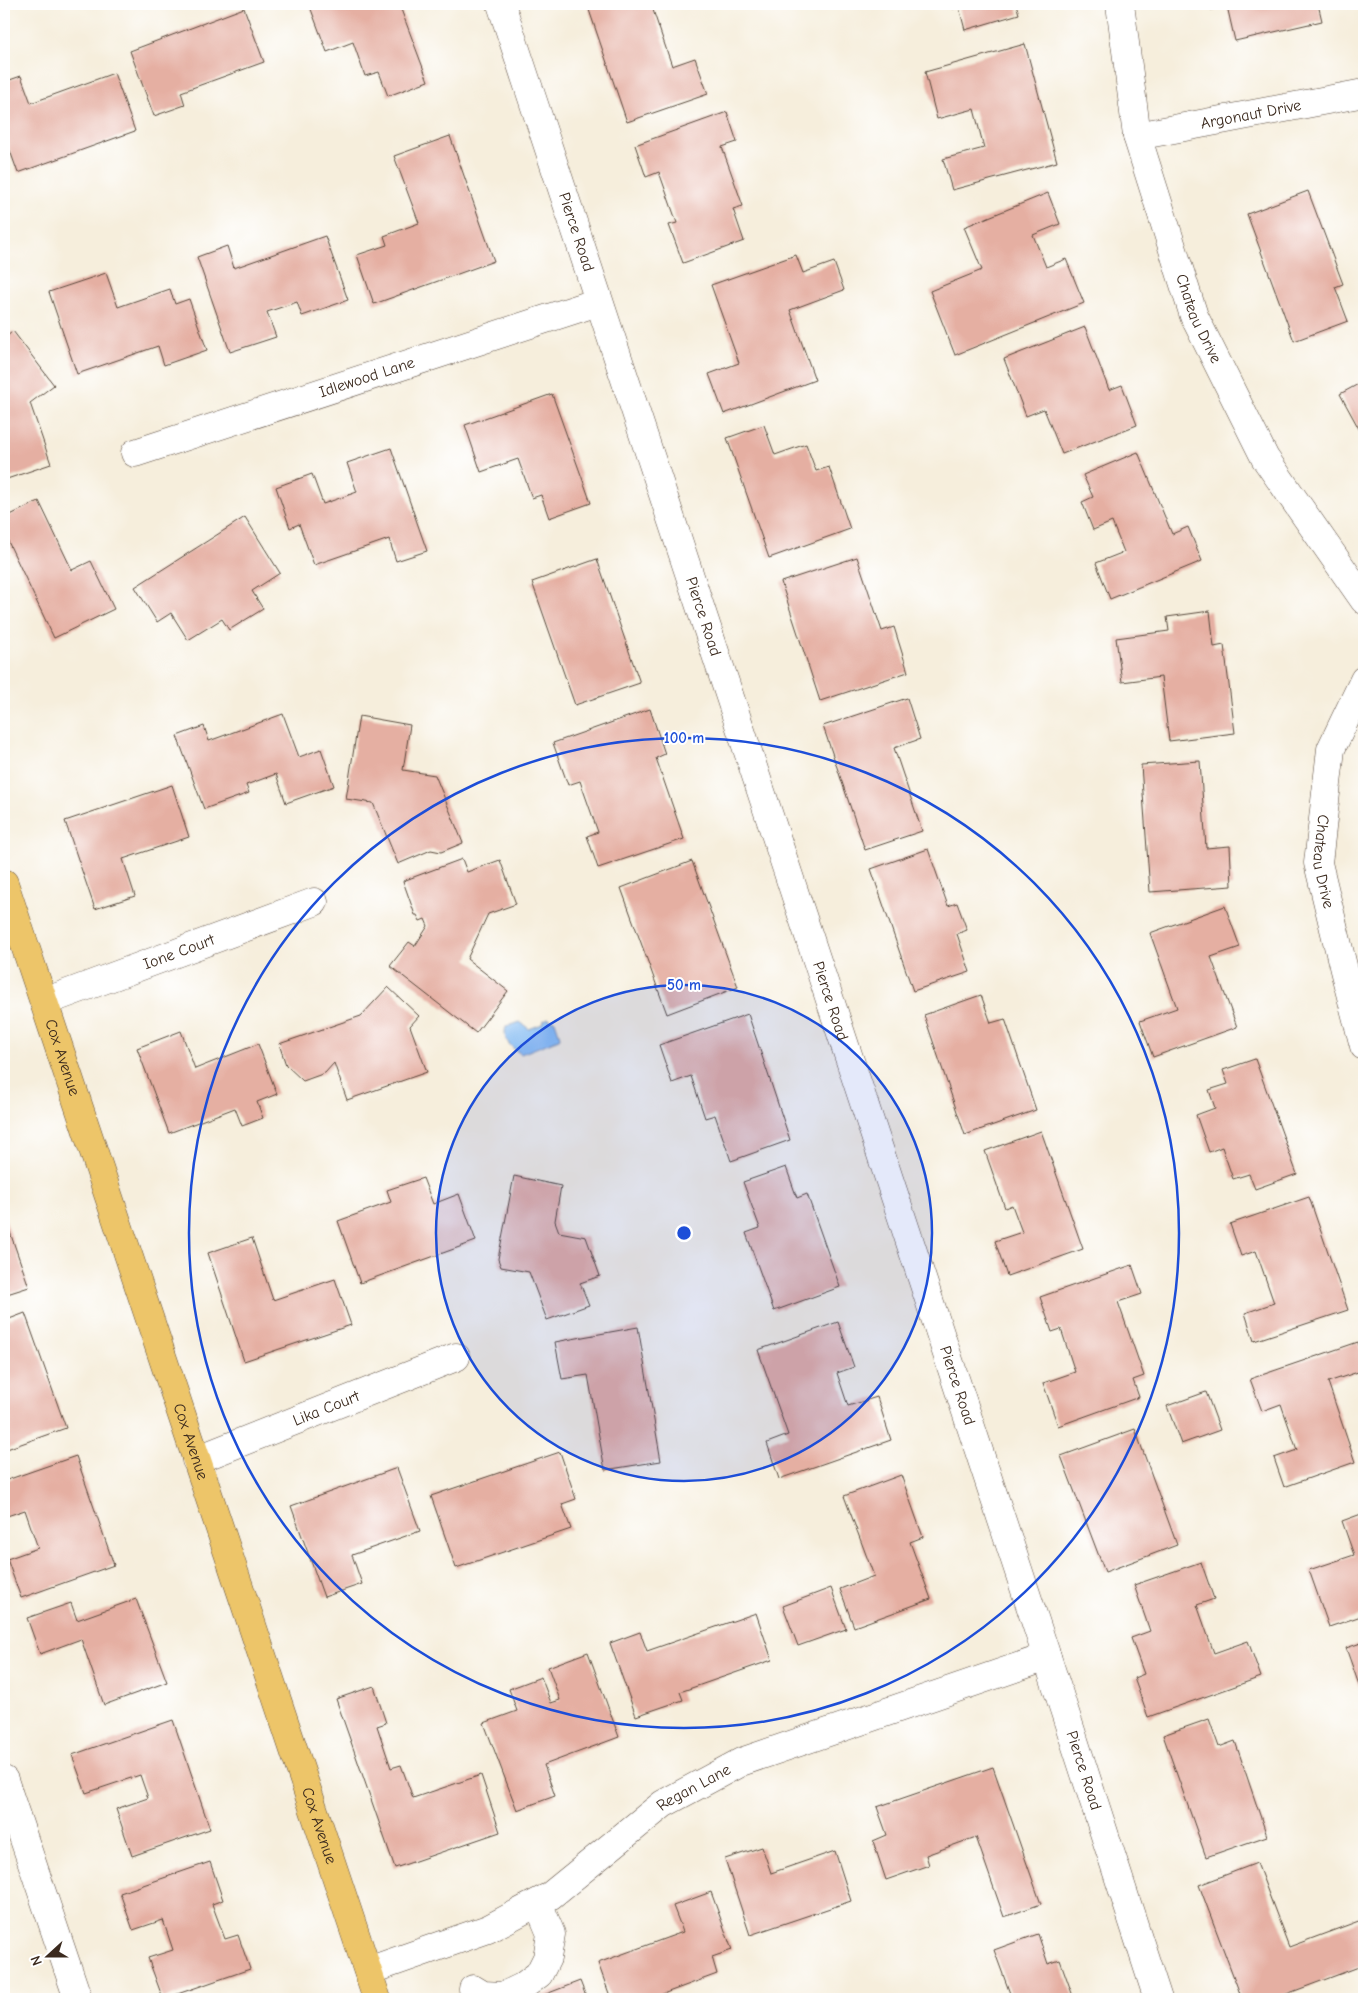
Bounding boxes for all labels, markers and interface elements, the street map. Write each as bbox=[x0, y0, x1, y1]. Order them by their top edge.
street label: Argonaut Drive bbox=[1199, 96, 1303, 133]
street label: Pierce Road bbox=[555, 190, 598, 274]
street label: Chateau Drive bbox=[1172, 272, 1225, 366]
street label: Idlewood Lane bbox=[317, 353, 417, 401]
street label: Pierce Road bbox=[682, 575, 725, 658]
text: 100 m bbox=[664, 729, 704, 747]
street label: Chateau Drive bbox=[1309, 814, 1338, 910]
street label: Ione Court bbox=[141, 930, 217, 973]
street label: Pierce Road bbox=[809, 959, 852, 1043]
text: 50 m bbox=[667, 976, 701, 994]
street label: Cox Avenue bbox=[41, 1017, 83, 1098]
centre of rings bbox=[675, 1224, 693, 1242]
street label: Pierce Road bbox=[936, 1344, 979, 1427]
street label: Lika Court bbox=[290, 1387, 362, 1430]
street label: Cox Avenue bbox=[170, 1401, 212, 1482]
street label: Pierce Road bbox=[1063, 1728, 1105, 1812]
street label: Regan Lane bbox=[653, 1760, 734, 1815]
street label: Cox Avenue bbox=[298, 1785, 340, 1866]
north arrow bbox=[22, 1930, 72, 1980]
text: N bbox=[27, 1953, 46, 1968]

